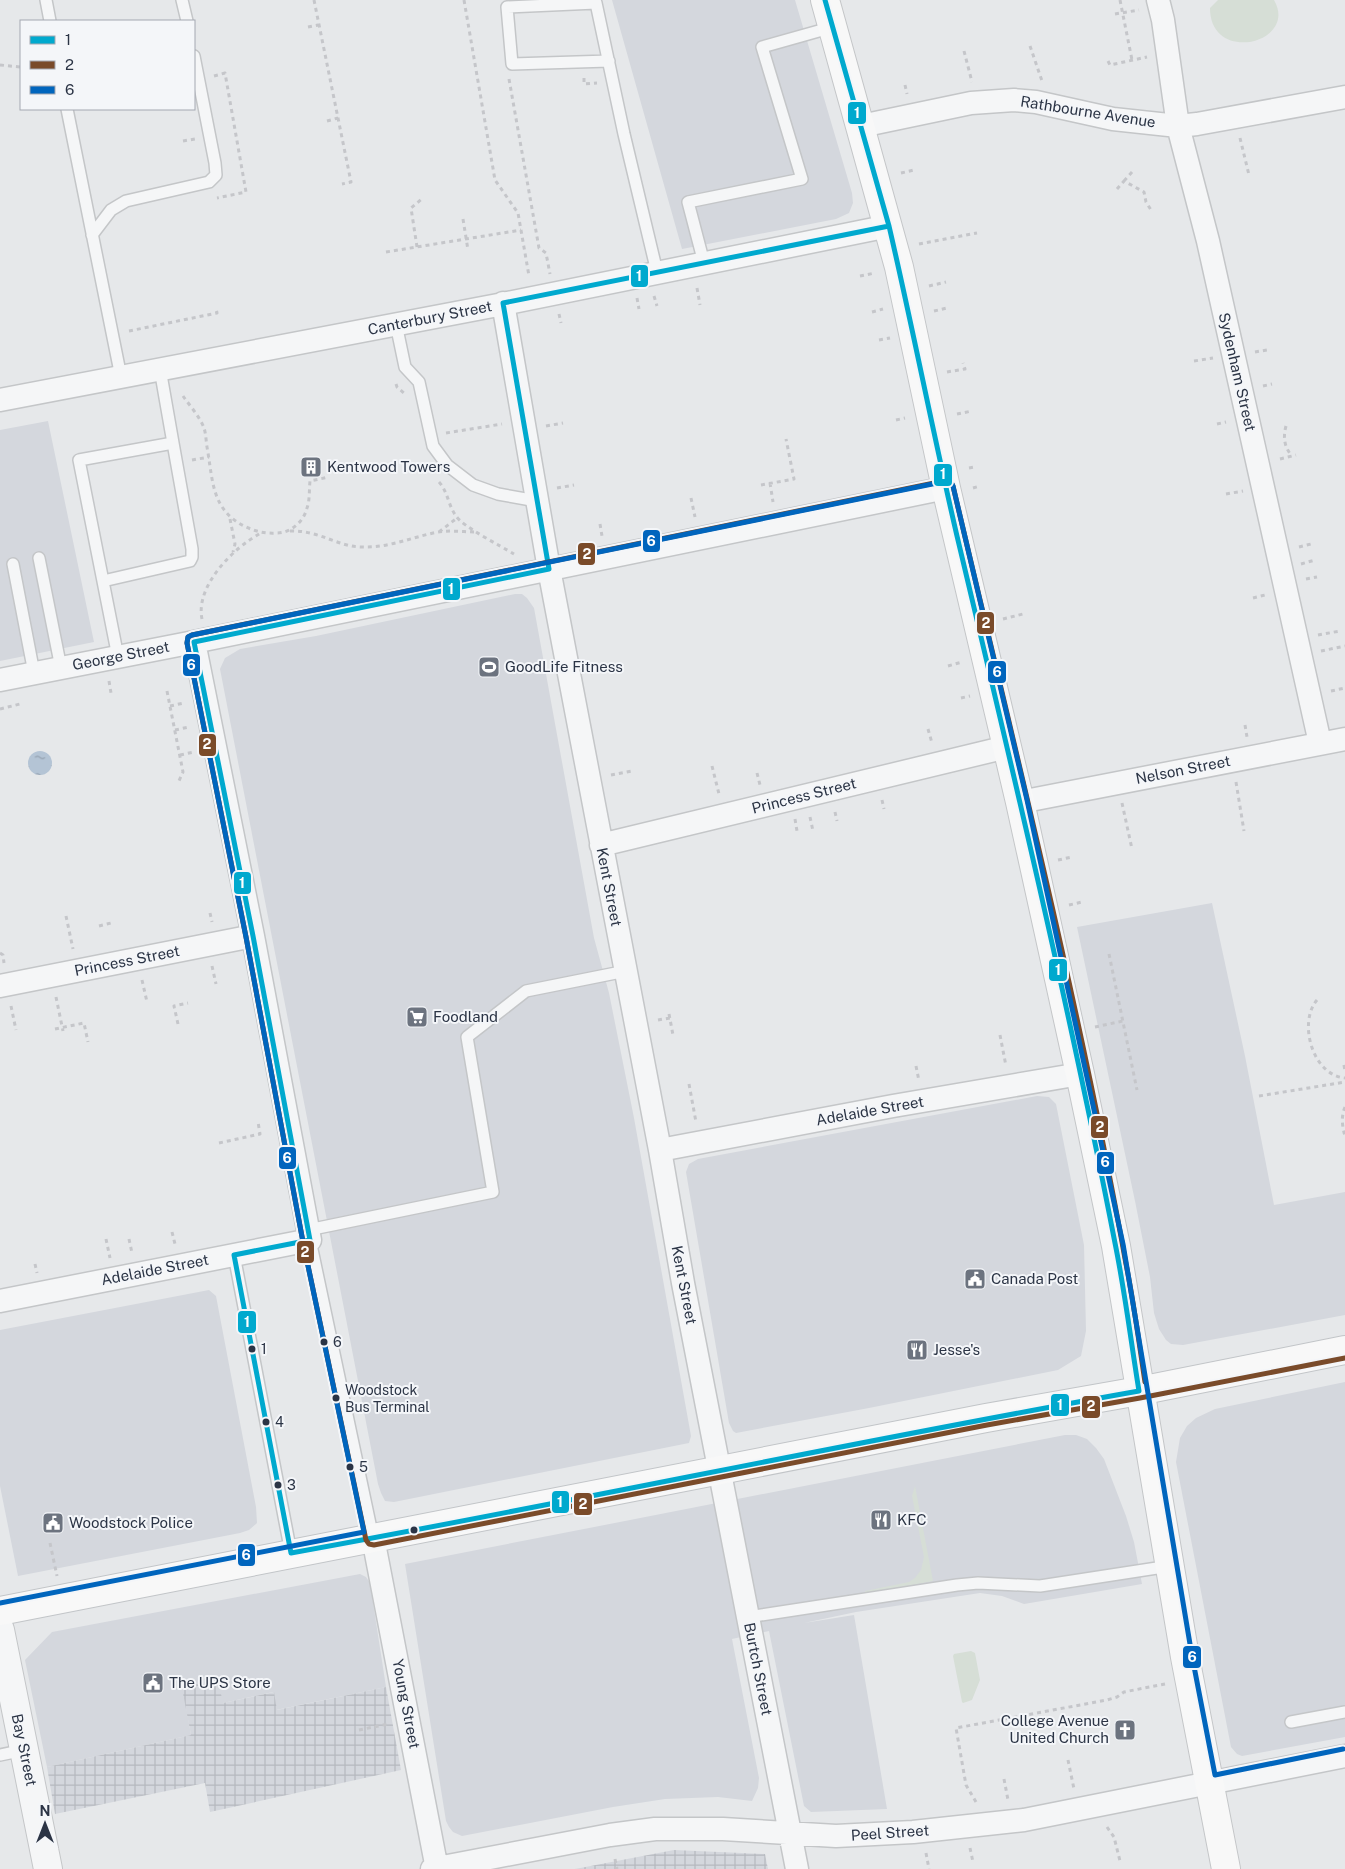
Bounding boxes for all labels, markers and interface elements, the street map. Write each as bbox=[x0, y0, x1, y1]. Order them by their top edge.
legend bbox=[20, 20, 195, 110]
text: 1 bbox=[65, 31, 71, 48]
text: 2 bbox=[65, 56, 74, 73]
text: 6 bbox=[65, 81, 74, 98]
street label: Rathbourne Avenue bbox=[1019, 92, 1157, 131]
line badge: 1 bbox=[847, 101, 867, 125]
text: 1 bbox=[854, 105, 860, 121]
line badge: 1 bbox=[630, 264, 649, 288]
text: 1 bbox=[636, 268, 642, 284]
street label: Canterbury Street bbox=[366, 297, 494, 338]
street label: Sydenham Street bbox=[1216, 311, 1259, 433]
building icon: Kentwood Towers bbox=[299, 455, 323, 479]
place label: Kentwood Towers bbox=[327, 458, 450, 475]
line badge: 1 bbox=[933, 463, 953, 487]
text: 1 bbox=[940, 466, 946, 482]
line badge: 6 bbox=[642, 529, 661, 553]
text: 6 bbox=[646, 533, 656, 549]
line badge: 2 bbox=[577, 542, 596, 566]
text: 2 bbox=[583, 546, 592, 562]
line badge: 1 bbox=[442, 577, 461, 601]
text: 1 bbox=[448, 581, 454, 597]
line badge: 2 bbox=[976, 611, 995, 635]
text: 2 bbox=[982, 615, 991, 631]
street label: George Street bbox=[71, 638, 171, 673]
line badge: 6 bbox=[182, 653, 201, 677]
sports icon: GoodLife Fitness bbox=[477, 655, 501, 679]
text: 6 bbox=[186, 657, 196, 673]
place label: GoodLife Fitness bbox=[505, 658, 623, 675]
line badge: 6 bbox=[987, 660, 1007, 684]
text: 6 bbox=[992, 664, 1002, 680]
line badge: 2 bbox=[198, 733, 217, 757]
text: 2 bbox=[203, 736, 212, 752]
street label: Nelson Street bbox=[1134, 752, 1232, 787]
street label: Princess Street bbox=[750, 774, 858, 817]
street label: Kent Street bbox=[594, 846, 625, 928]
line badge: 1 bbox=[233, 871, 252, 895]
text: 1 bbox=[239, 875, 245, 891]
street label: Princess Street bbox=[73, 942, 181, 979]
line badge: 1 bbox=[1048, 958, 1068, 982]
text: 1 bbox=[1055, 962, 1061, 978]
supermarket icon: Foodland bbox=[405, 1005, 429, 1029]
place label: Foodland bbox=[433, 1008, 498, 1025]
street label: Adelaide Street bbox=[815, 1093, 925, 1128]
line badge: 2 bbox=[1090, 1115, 1109, 1139]
text: 2 bbox=[1096, 1119, 1105, 1135]
line badge: 6 bbox=[278, 1146, 297, 1170]
text: 6 bbox=[282, 1150, 292, 1166]
line badge: 6 bbox=[1096, 1151, 1115, 1175]
text: 6 bbox=[1100, 1154, 1110, 1170]
line badge: 2 bbox=[296, 1240, 315, 1264]
text: 2 bbox=[301, 1244, 310, 1260]
street label: Kent Street bbox=[669, 1244, 700, 1326]
street label: Adelaide Street bbox=[100, 1251, 210, 1288]
public building icon: Canada Post bbox=[963, 1267, 987, 1291]
place label: Canada Post bbox=[991, 1270, 1079, 1287]
line badge: 1 bbox=[237, 1310, 257, 1334]
text: 1 bbox=[244, 1314, 250, 1330]
place label: 6 bbox=[333, 1334, 342, 1350]
marker: 6 bbox=[319, 1337, 329, 1347]
restaurant icon: Jesse's bbox=[905, 1338, 929, 1362]
place label: 1 bbox=[261, 1341, 267, 1357]
place label: Jesse's bbox=[933, 1341, 980, 1358]
marker: 1 bbox=[247, 1344, 257, 1354]
place label: Woodstock Bus Terminal bbox=[345, 1382, 429, 1415]
marker: Woodstock Bus Terminal bbox=[331, 1393, 341, 1403]
line badge: 1 bbox=[1050, 1393, 1070, 1417]
line badge: 2 bbox=[1081, 1395, 1101, 1419]
text: 1 bbox=[1057, 1397, 1063, 1413]
text: 2 bbox=[1087, 1398, 1096, 1414]
place label: 4 bbox=[275, 1414, 284, 1430]
marker: 4 bbox=[261, 1417, 271, 1427]
place label: 5 bbox=[359, 1459, 368, 1475]
marker: 5 bbox=[345, 1462, 355, 1472]
place label: 3 bbox=[287, 1477, 296, 1493]
marker: 3 bbox=[273, 1480, 283, 1490]
line badge: 1 bbox=[551, 1490, 570, 1514]
line badge: 2 bbox=[573, 1492, 593, 1516]
text: 1 bbox=[557, 1494, 563, 1510]
text: 2 bbox=[579, 1496, 588, 1512]
restaurant icon: KFC bbox=[869, 1508, 893, 1532]
public building icon: Woodstock Police bbox=[41, 1511, 65, 1535]
place label: KFC bbox=[897, 1511, 926, 1528]
place label: Woodstock Police bbox=[69, 1514, 193, 1531]
unlabelled marker bbox=[409, 1525, 419, 1535]
line badge: 6 bbox=[237, 1543, 256, 1567]
text: 6 bbox=[241, 1547, 251, 1563]
street label: Burtch Street bbox=[741, 1621, 776, 1717]
line badge: 6 bbox=[1182, 1645, 1202, 1669]
text: 6 bbox=[1187, 1649, 1197, 1665]
street label: Young Street bbox=[389, 1658, 424, 1750]
public building icon: The UPS Store bbox=[141, 1671, 165, 1695]
place label: The UPS Store bbox=[169, 1674, 271, 1691]
street label: Bay Street bbox=[9, 1712, 40, 1788]
place label: College Avenue United Church bbox=[1001, 1712, 1109, 1746]
church icon: College Avenue United Church bbox=[1113, 1718, 1137, 1742]
north arrow bbox=[20, 1799, 70, 1849]
text: N bbox=[40, 1803, 50, 1819]
street label: Peel Street bbox=[850, 1821, 930, 1844]

